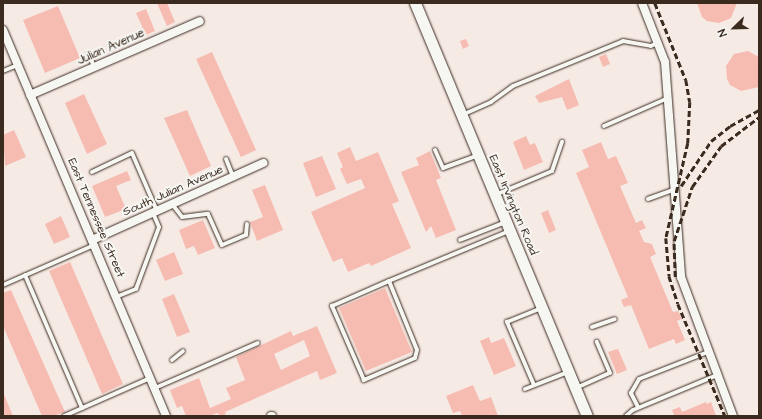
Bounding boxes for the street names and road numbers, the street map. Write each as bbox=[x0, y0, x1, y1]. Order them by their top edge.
street label: Julian Avenue bbox=[75, 26, 147, 68]
street label: East Irvington Road bbox=[485, 153, 541, 257]
street label: East Tennessee Street bbox=[64, 156, 128, 280]
street label: South Julian Avenue bbox=[121, 162, 225, 220]

